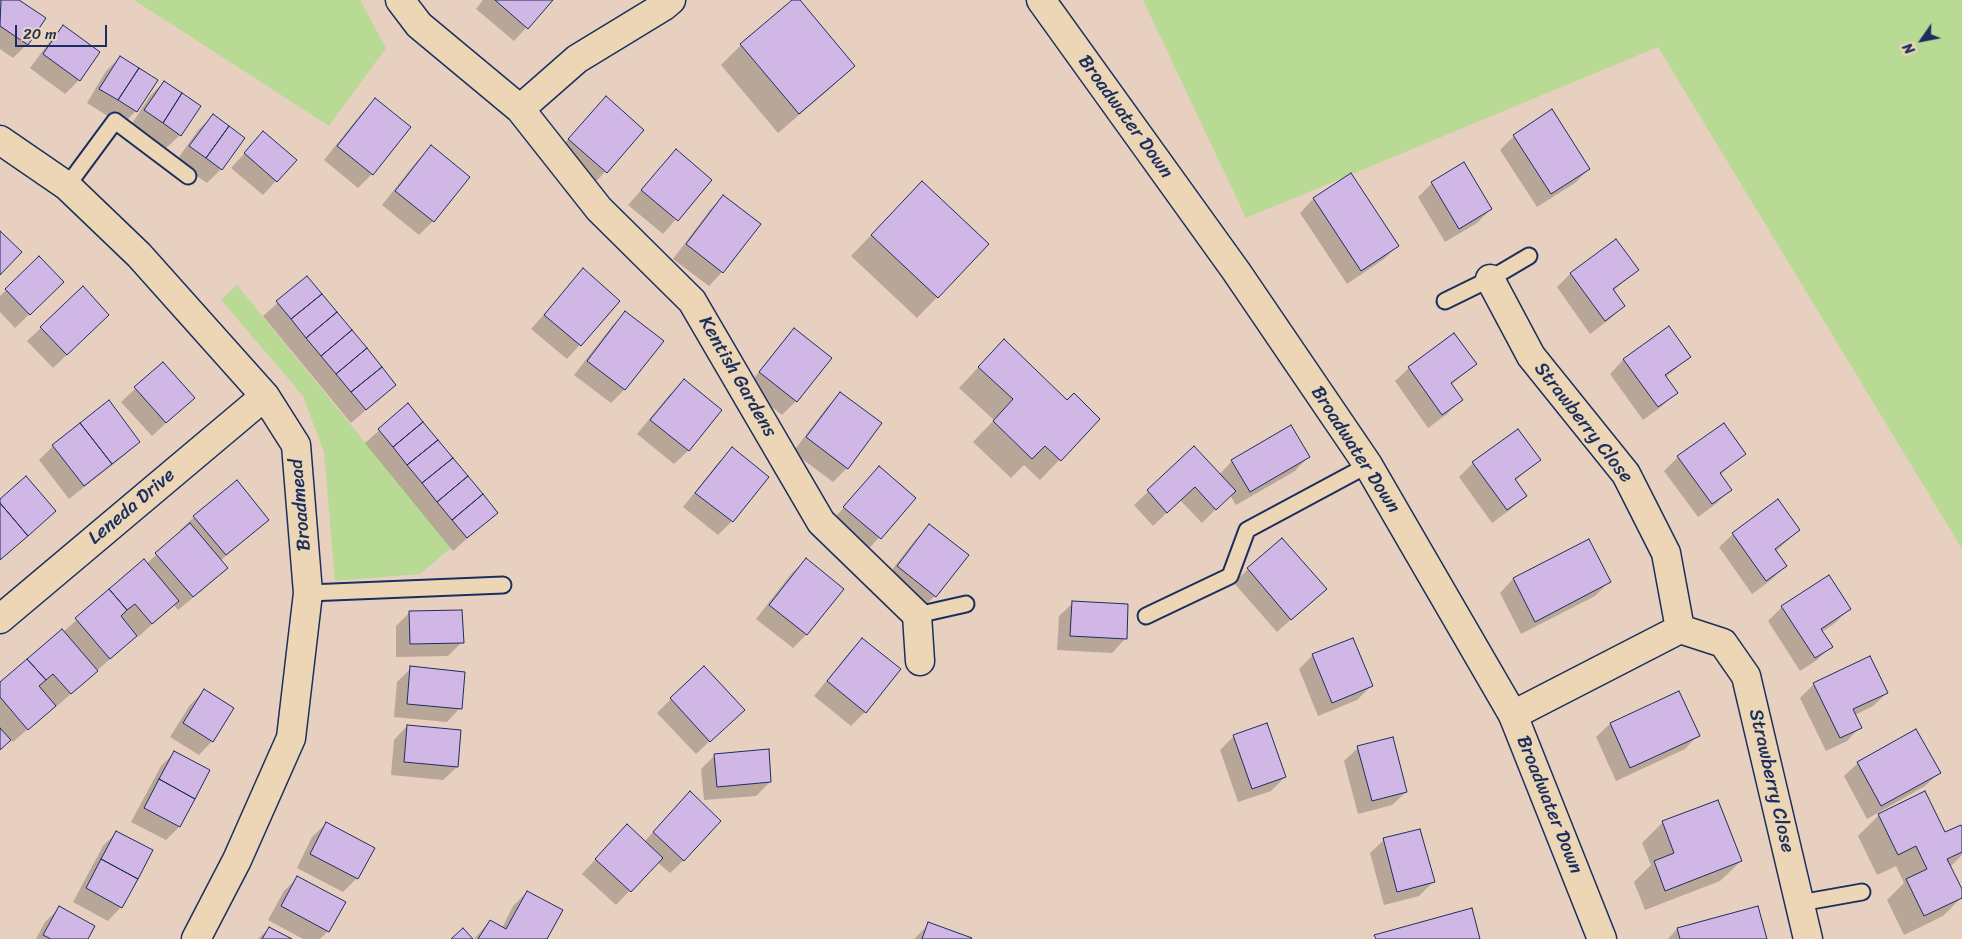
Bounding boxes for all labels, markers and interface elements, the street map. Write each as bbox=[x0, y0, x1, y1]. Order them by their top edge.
scale bar bbox=[18, 15, 110, 47]
north arrow bbox=[1897, 15, 1947, 65]
text: 20 m bbox=[23, 21, 57, 47]
text: N bbox=[1896, 38, 1922, 59]
street label: Broadwater Down bbox=[1073, 51, 1177, 183]
street label: Kentish Gardens bbox=[693, 312, 781, 442]
street label: Strawberry Close bbox=[1529, 358, 1637, 488]
street label: Broadwater Down bbox=[1305, 382, 1405, 518]
street label: Broadmead bbox=[286, 458, 316, 552]
street label: Leneda Drive bbox=[84, 464, 180, 550]
street label: Strawberry Close bbox=[1743, 707, 1799, 855]
street label: Broadwater Down bbox=[1511, 733, 1587, 877]

